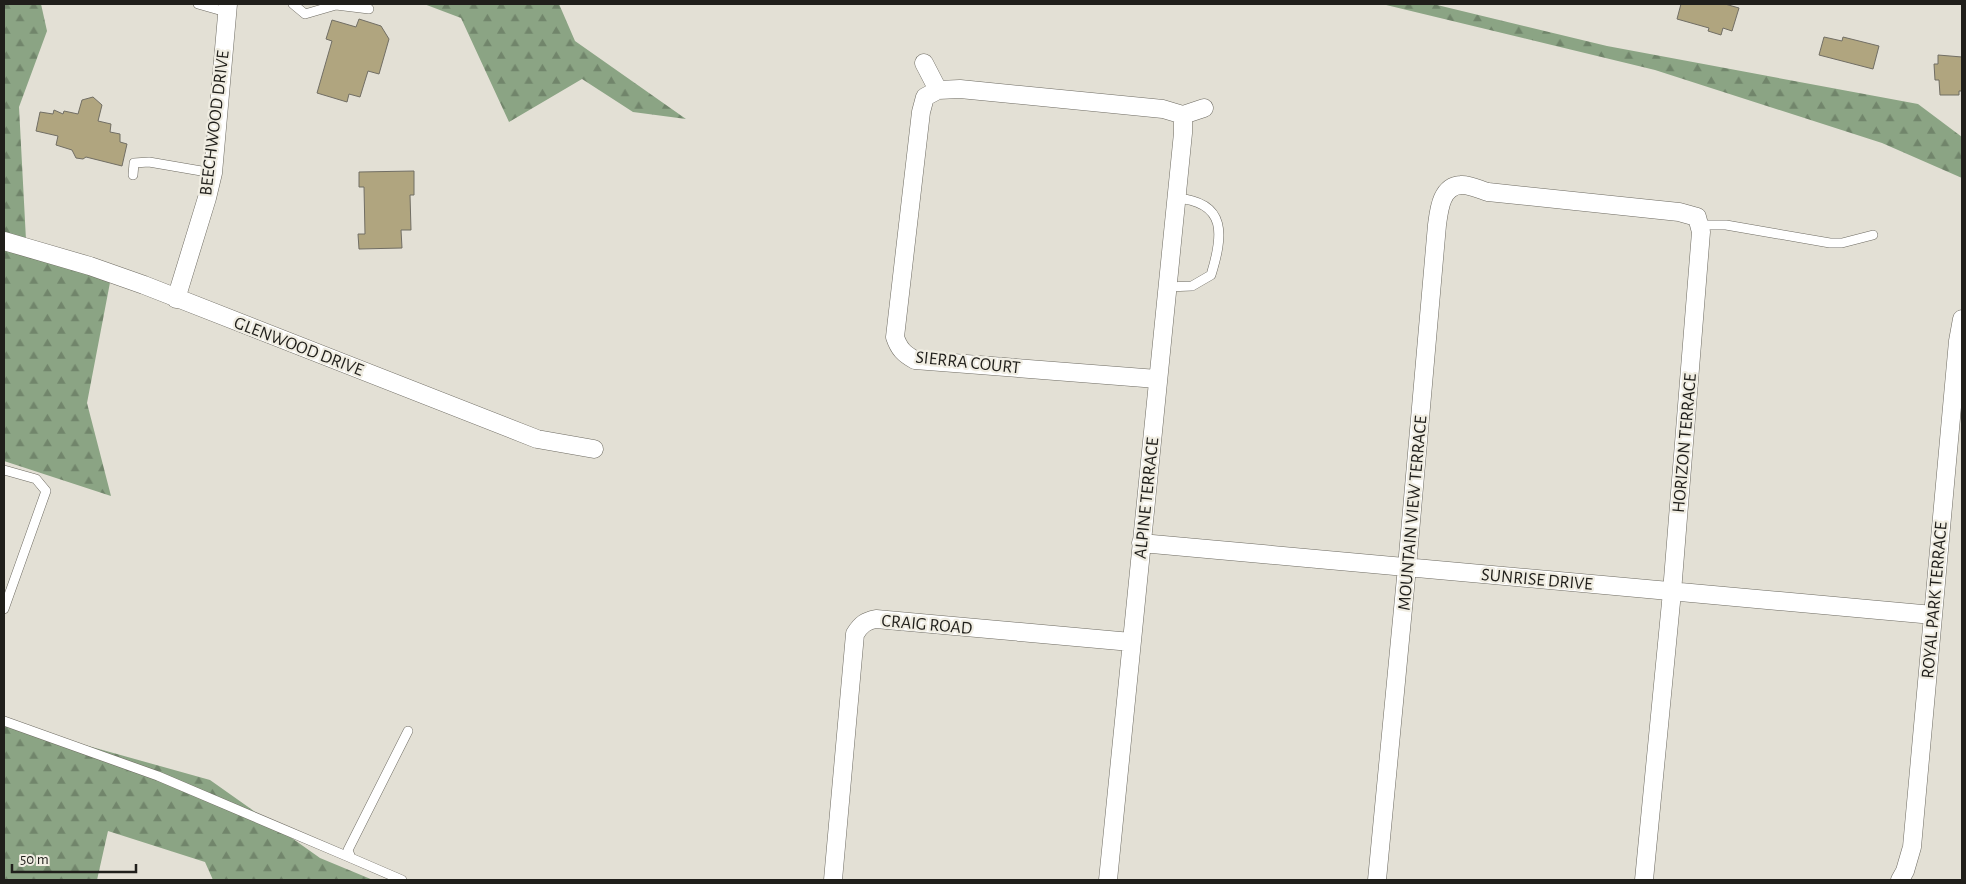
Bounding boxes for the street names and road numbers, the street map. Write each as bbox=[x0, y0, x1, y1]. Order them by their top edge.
street label: BEECHWOOD DRIVE bbox=[197, 49, 233, 197]
street label: GLENWOOD DRIVE bbox=[231, 314, 366, 380]
street label: SIERRA COURT bbox=[914, 349, 1021, 377]
street label: HORIZON TERRACE bbox=[1670, 372, 1700, 514]
street label: MOUNTAIN VIEW TERRACE bbox=[1396, 415, 1431, 611]
street label: ALPINE TERRACE bbox=[1132, 436, 1162, 560]
street label: ROYAL PARK TERRACE bbox=[1919, 521, 1951, 679]
street label: SUNRISE DRIVE bbox=[1480, 566, 1594, 594]
street label: CRAIG ROAD bbox=[881, 612, 973, 638]

